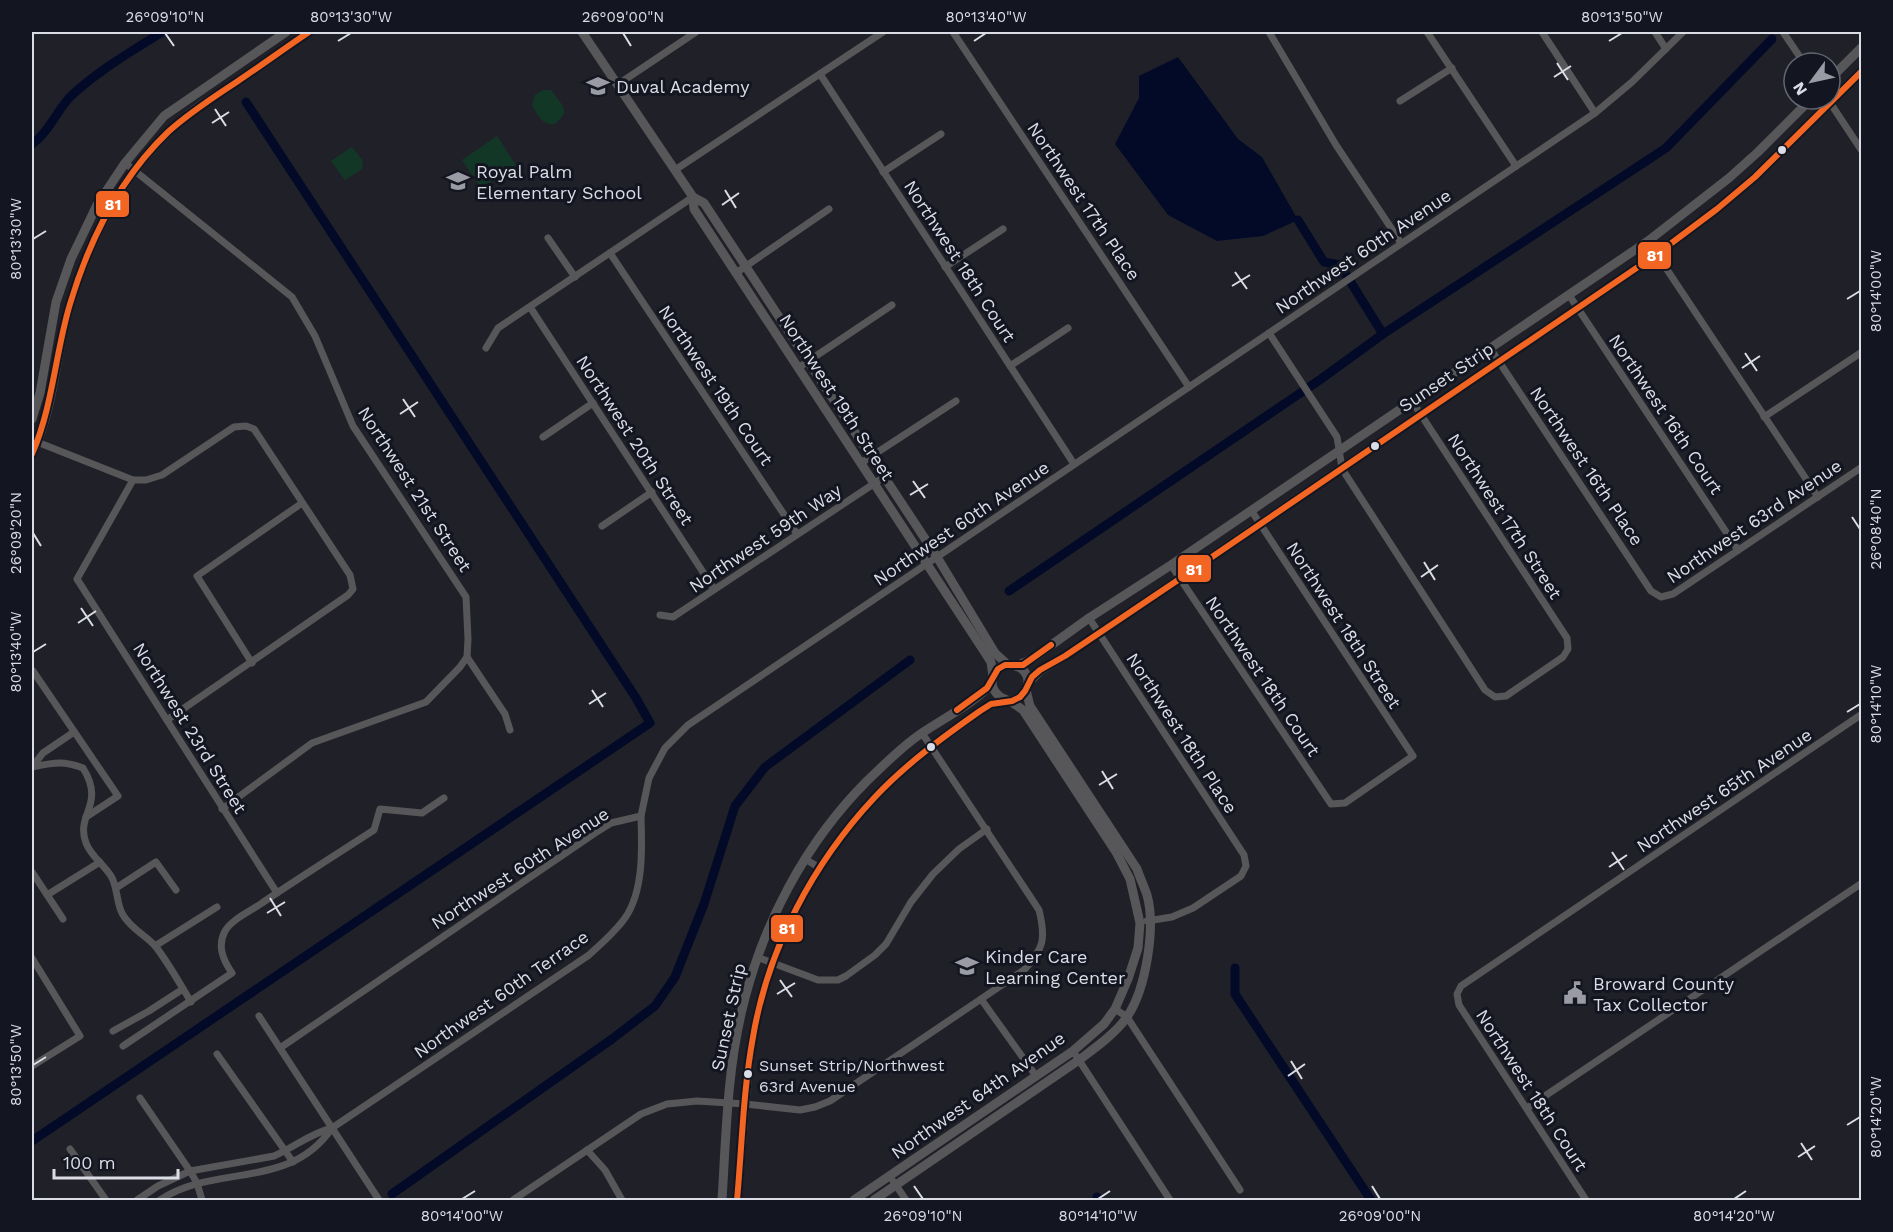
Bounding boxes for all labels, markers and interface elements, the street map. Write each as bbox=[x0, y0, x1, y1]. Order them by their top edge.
text: 26°09'10"N bbox=[125, 8, 205, 26]
text: 80°13'30"W bbox=[310, 8, 392, 26]
text: 26°09'00"N bbox=[582, 8, 664, 26]
text: 80°13'40"W bbox=[945, 8, 1027, 26]
text: 80°13'50"W bbox=[1581, 8, 1663, 26]
north arrow bbox=[1782, 51, 1842, 111]
school or university icon: Duval Academy bbox=[585, 73, 611, 99]
place label: Duval Academy bbox=[616, 76, 750, 97]
text: N bbox=[1789, 79, 1811, 99]
street label: Northwest 17th Place bbox=[1023, 118, 1145, 284]
unlabelled marker bbox=[1776, 144, 1788, 156]
place label: Royal Palm Elementary School bbox=[476, 161, 642, 203]
school or university icon: Royal Palm Elementary School bbox=[445, 168, 471, 194]
street label: Northwest 18th Court bbox=[900, 176, 1020, 346]
street label: Northwest 60th Avenue bbox=[1271, 184, 1455, 318]
line badge: 81 bbox=[95, 190, 130, 218]
text: 81 bbox=[105, 195, 121, 214]
text: 80°13'30"W bbox=[7, 198, 25, 280]
line badge: 81 bbox=[1637, 241, 1672, 270]
text: 81 bbox=[1647, 246, 1663, 265]
text: 80°14'00"W bbox=[1867, 250, 1885, 332]
street label: Northwest 19th Court bbox=[655, 301, 778, 469]
street label: Northwest 19th Street bbox=[775, 310, 899, 485]
street label: Northwest 16th Court bbox=[1605, 330, 1728, 498]
street label: Sunset Strip bbox=[1395, 338, 1497, 416]
street label: Northwest 20th Street bbox=[572, 351, 698, 529]
street label: Northwest 16th Place bbox=[1526, 383, 1648, 549]
street label: Northwest 21st Street bbox=[354, 403, 476, 576]
street label: Northwest 17th Street bbox=[1444, 429, 1567, 603]
unlabelled marker bbox=[1369, 440, 1381, 452]
street label: Northwest 63rd Avenue bbox=[1663, 455, 1845, 587]
street label: Northwest 60th Avenue bbox=[869, 456, 1053, 590]
street label: Northwest 59th Way bbox=[685, 479, 846, 597]
text: 26°08'40"N bbox=[1867, 488, 1885, 570]
text: 26°09'20"N bbox=[7, 492, 25, 574]
street label: Northwest 18th Street bbox=[1282, 538, 1406, 713]
line badge: 81 bbox=[1177, 554, 1212, 583]
text: 81 bbox=[1186, 560, 1202, 579]
street label: Northwest 18th Court bbox=[1202, 592, 1325, 760]
text: 80°13'40"W bbox=[7, 611, 25, 693]
street label: Northwest 23rd Street bbox=[129, 639, 251, 818]
street label: Northwest 18th Place bbox=[1122, 649, 1242, 817]
text: 80°14'10"W bbox=[1867, 665, 1885, 743]
street label: Northwest 65th Avenue bbox=[1632, 723, 1816, 857]
unlabelled marker bbox=[925, 741, 937, 753]
street label: Northwest 60th Avenue bbox=[427, 803, 613, 933]
line badge: 81 bbox=[770, 914, 804, 943]
text: 81 bbox=[779, 919, 795, 938]
street label: Northwest 60th Terrace bbox=[410, 926, 592, 1062]
place label: Kinder Care Learning Center bbox=[985, 946, 1125, 988]
school or university icon: Kinder Care Learning Center bbox=[954, 953, 980, 979]
street label: Sunset Strip bbox=[706, 961, 750, 1073]
place label: Broward County Tax Collector bbox=[1593, 973, 1735, 1015]
public building icon: Broward County Tax Collector bbox=[1562, 980, 1588, 1006]
street label: Northwest 18th Court bbox=[1472, 1005, 1592, 1175]
text: 80°13'50"W bbox=[7, 1024, 25, 1106]
street label: Northwest 64th Avenue bbox=[887, 1027, 1069, 1163]
place label: Sunset Strip/Northwest 63rd Avenue bbox=[759, 1056, 945, 1096]
marker: Sunset Strip/Northwest 63rd Avenue bbox=[742, 1068, 754, 1080]
text: 80°14'20"W bbox=[1867, 1076, 1885, 1158]
scale bar bbox=[54, 1142, 178, 1180]
text: 100 m bbox=[63, 1152, 116, 1173]
text: 80°14'00"W bbox=[421, 1207, 503, 1225]
text: 26°09'10"N bbox=[883, 1207, 963, 1225]
text: 80°14'10"W bbox=[1059, 1207, 1137, 1225]
text: 26°09'00"N bbox=[1339, 1207, 1421, 1225]
text: 80°14'20"W bbox=[1693, 1207, 1775, 1225]

